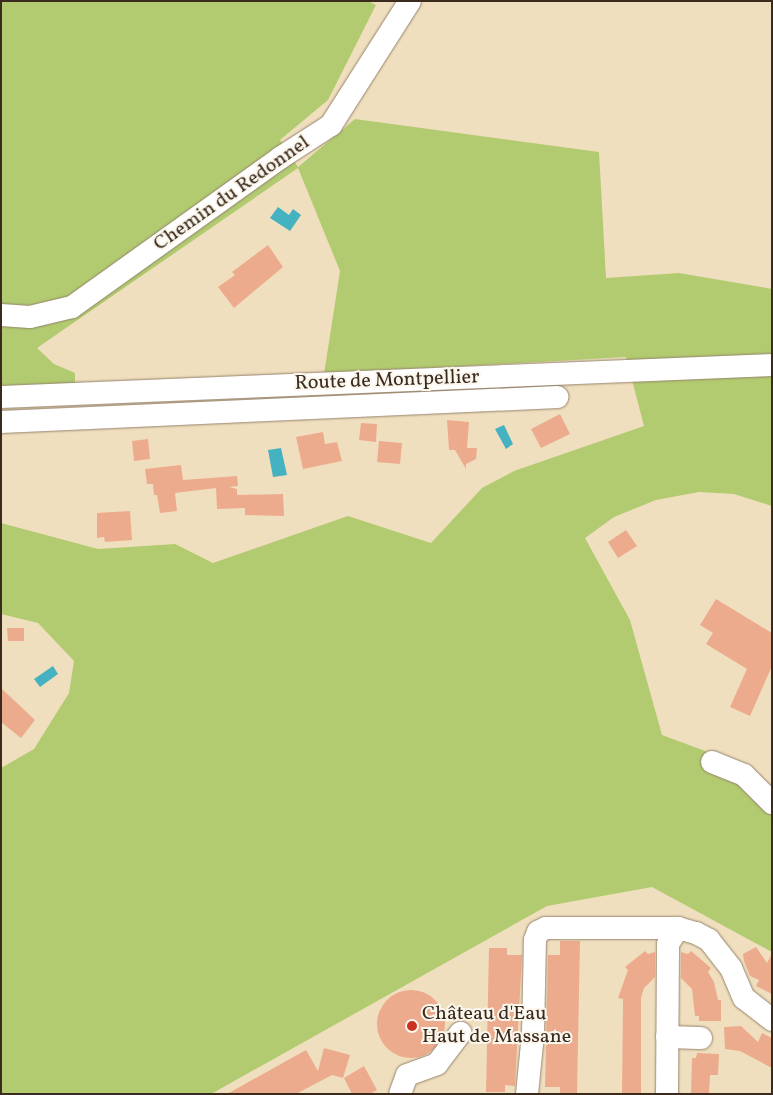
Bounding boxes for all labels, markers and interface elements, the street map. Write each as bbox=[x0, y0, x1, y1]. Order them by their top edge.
street label: Chemin du Redonnel bbox=[149, 131, 315, 257]
street label: Route de Montpellier bbox=[294, 366, 480, 396]
place label: Château d'Eau Haut de Massane bbox=[422, 1002, 571, 1049]
marker: Château d'Eau Haut de Massane bbox=[406, 1020, 418, 1032]

